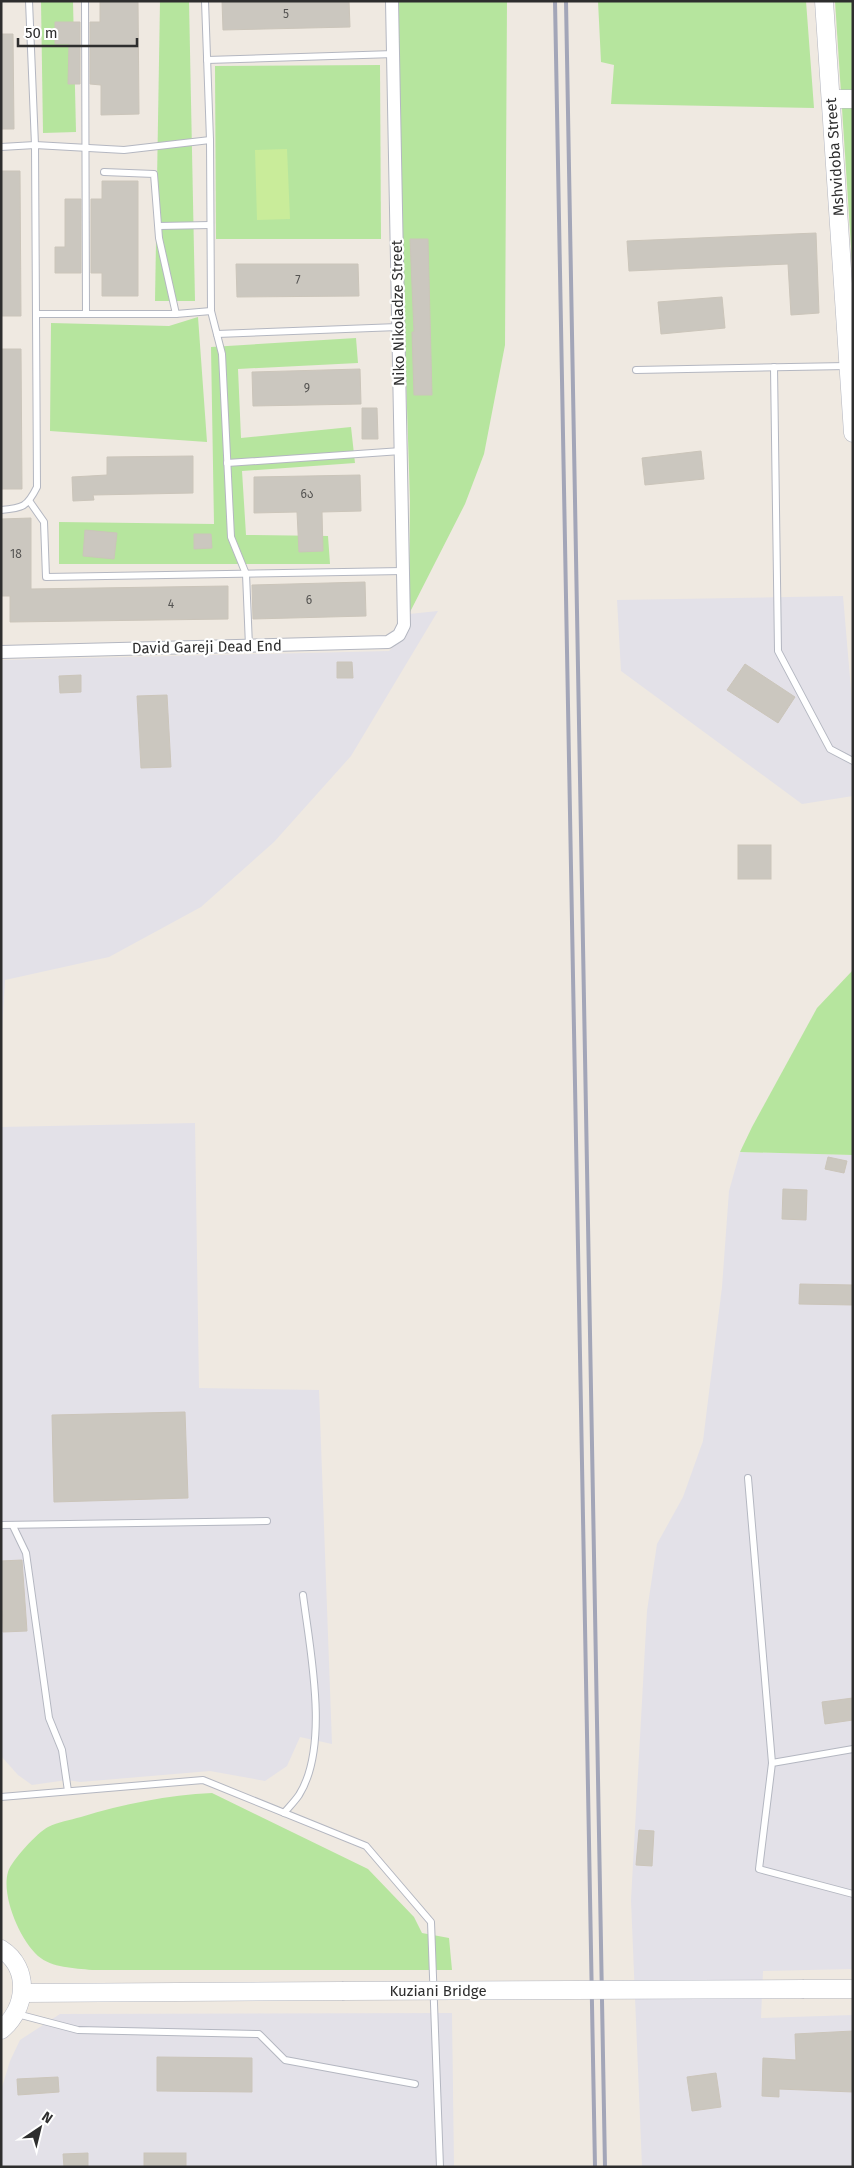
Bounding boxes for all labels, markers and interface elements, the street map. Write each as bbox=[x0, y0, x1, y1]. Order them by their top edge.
house number: 5 bbox=[283, 7, 289, 21]
scale bar bbox=[18, 15, 136, 47]
text: 50 m bbox=[25, 24, 58, 42]
street label: Mshvidoba Street bbox=[822, 97, 848, 217]
street label: Niko Nikoladze Street bbox=[388, 239, 408, 386]
house number: 7 bbox=[295, 273, 301, 287]
house number: 9 bbox=[304, 381, 310, 395]
house number: 6ა bbox=[301, 487, 313, 501]
house number: 18 bbox=[10, 547, 22, 561]
house number: 6 bbox=[306, 593, 312, 607]
house number: 4 bbox=[168, 597, 175, 611]
street label: David Gareji Dead End bbox=[132, 637, 282, 657]
street label: Kuziani Bridge bbox=[389, 1982, 487, 2000]
north arrow bbox=[15, 2103, 65, 2153]
text: N bbox=[38, 2108, 56, 2127]

